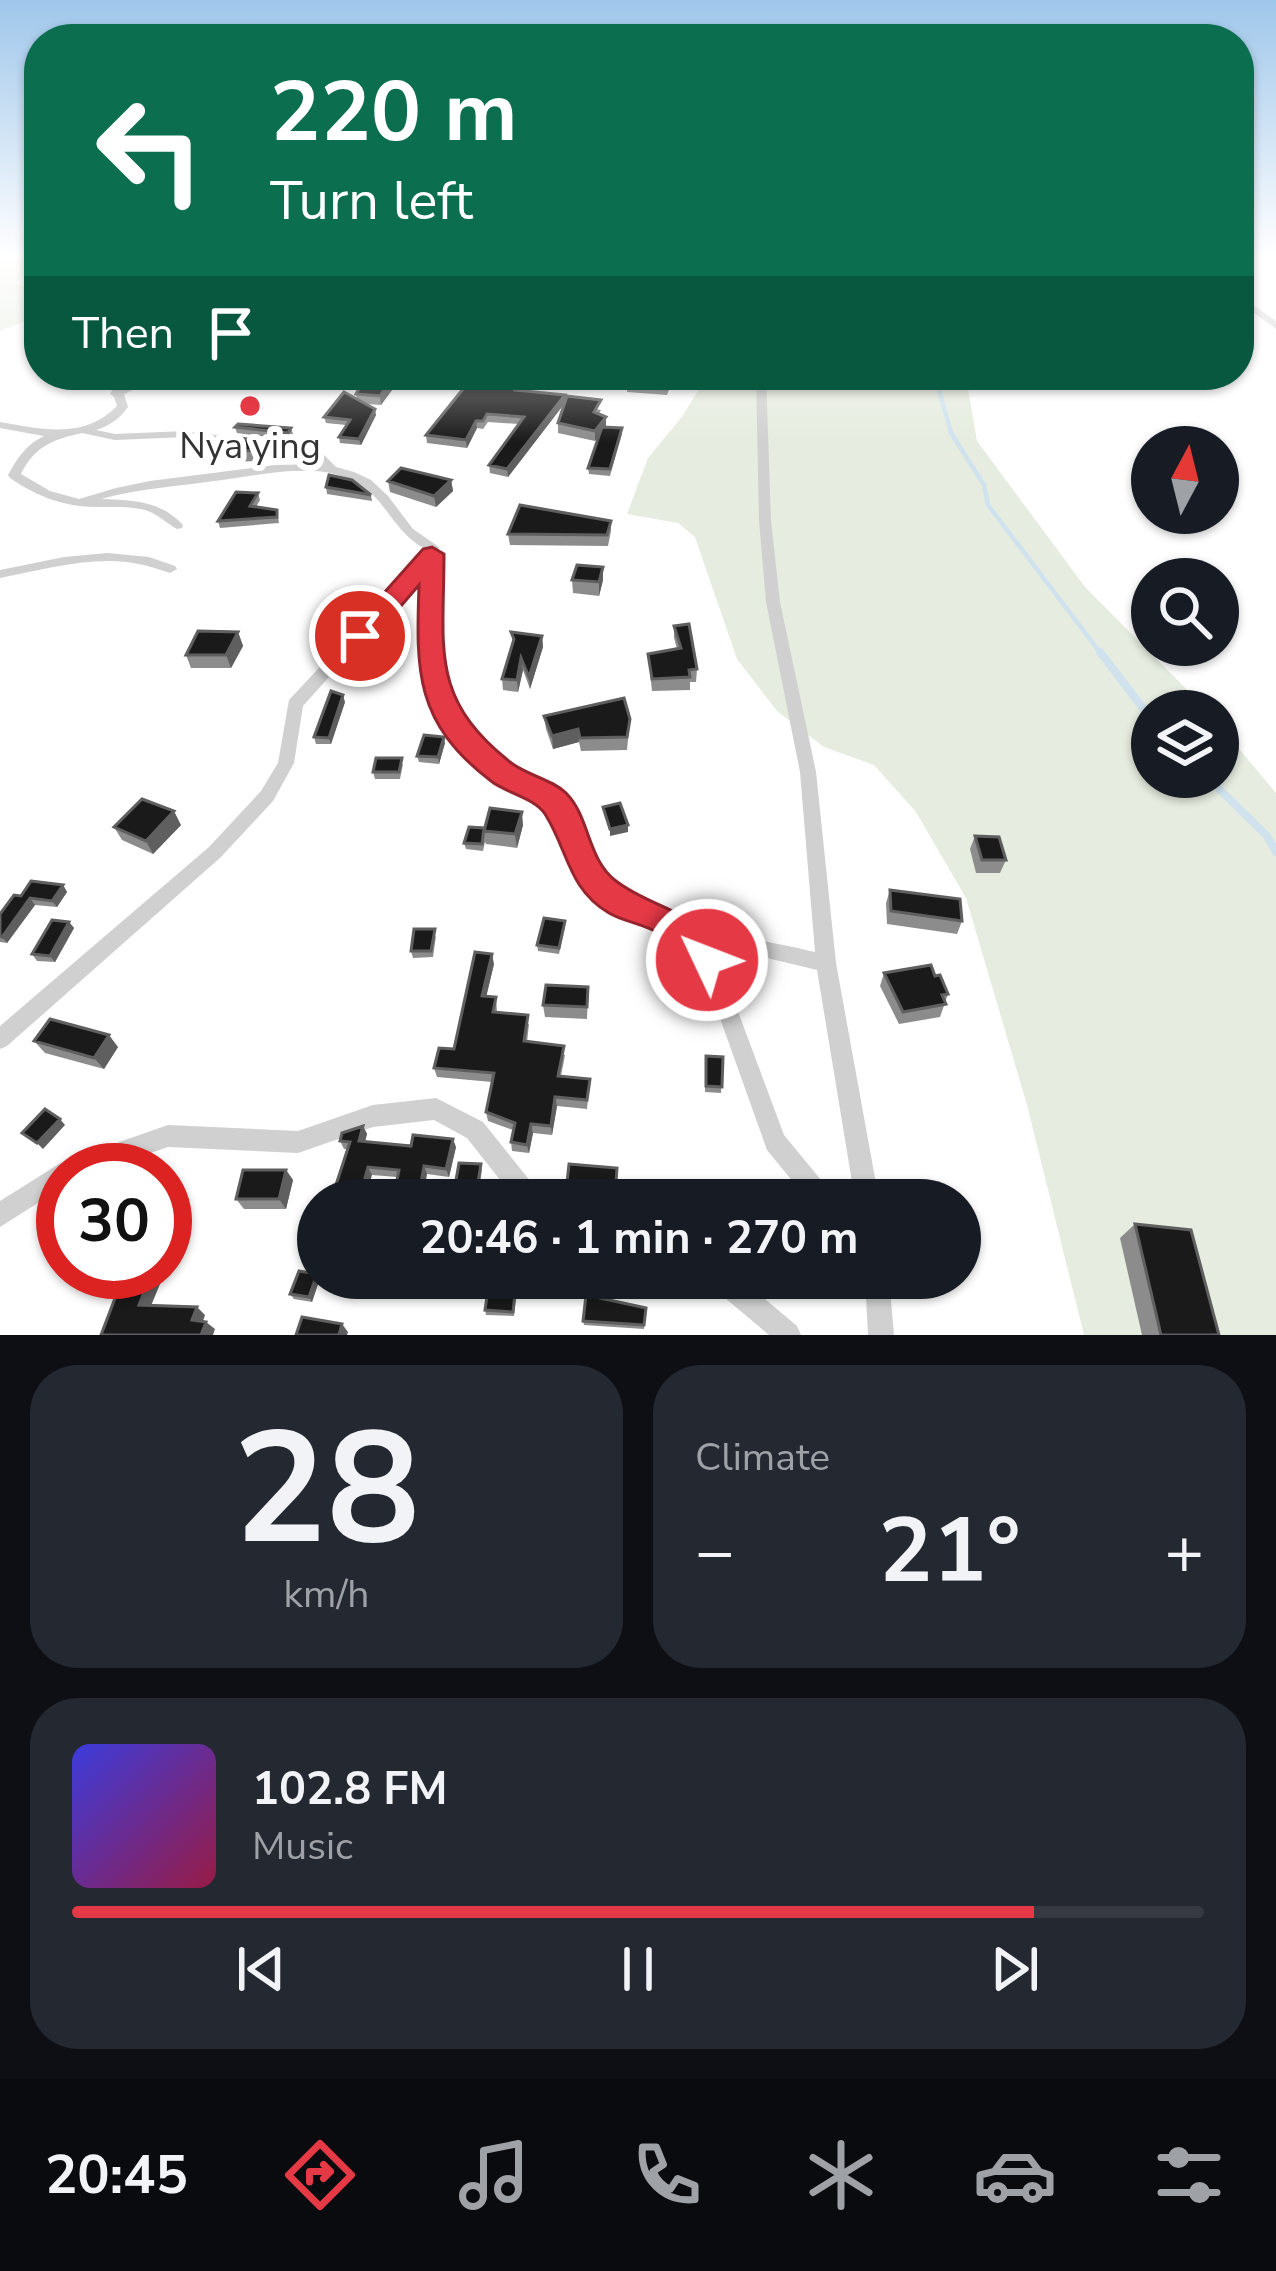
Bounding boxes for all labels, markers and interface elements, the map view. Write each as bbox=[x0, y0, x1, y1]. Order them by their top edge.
text: 220 m bbox=[270, 55, 518, 170]
icon: left bbox=[72, 72, 228, 228]
text: Turn left bbox=[270, 164, 473, 238]
icon: arrive bbox=[198, 300, 264, 366]
text: Then bbox=[72, 303, 174, 364]
marker: Nya ying bbox=[237, 393, 263, 419]
place label: Nya ying bbox=[179, 422, 321, 471]
north arrow bbox=[1131, 426, 1239, 534]
map controls bbox=[1131, 426, 1239, 798]
button: search bbox=[1131, 558, 1239, 666]
pin bbox=[309, 585, 411, 687]
icon: arrive bbox=[327, 603, 393, 669]
button: layers bbox=[1131, 690, 1239, 798]
position arrow bbox=[644, 897, 770, 1023]
speed limit sign: 30 bbox=[36, 1143, 192, 1299]
text: 20:46 · 1 min · 270 m bbox=[419, 1208, 859, 1269]
text: 28 bbox=[233, 1383, 420, 1596]
text: Climate bbox=[695, 1431, 830, 1484]
text: 21° bbox=[878, 1490, 1021, 1613]
text: − bbox=[695, 1507, 735, 1597]
text: + bbox=[1164, 1507, 1204, 1597]
text: km/h bbox=[284, 1568, 369, 1621]
text: 102.8 FM bbox=[252, 1759, 448, 1820]
text: Music bbox=[252, 1820, 353, 1873]
icon: previous bbox=[228, 1936, 294, 2002]
icon: pause bbox=[605, 1936, 671, 2002]
icon: next bbox=[982, 1936, 1048, 2002]
icon: directions bbox=[278, 2133, 362, 2217]
icon: music bbox=[452, 2133, 536, 2217]
icon: phone bbox=[625, 2133, 709, 2217]
icon: climate bbox=[799, 2133, 883, 2217]
icon: car bbox=[973, 2133, 1057, 2217]
icon: filters bbox=[1147, 2133, 1231, 2217]
text: 20:45 bbox=[45, 2138, 188, 2212]

